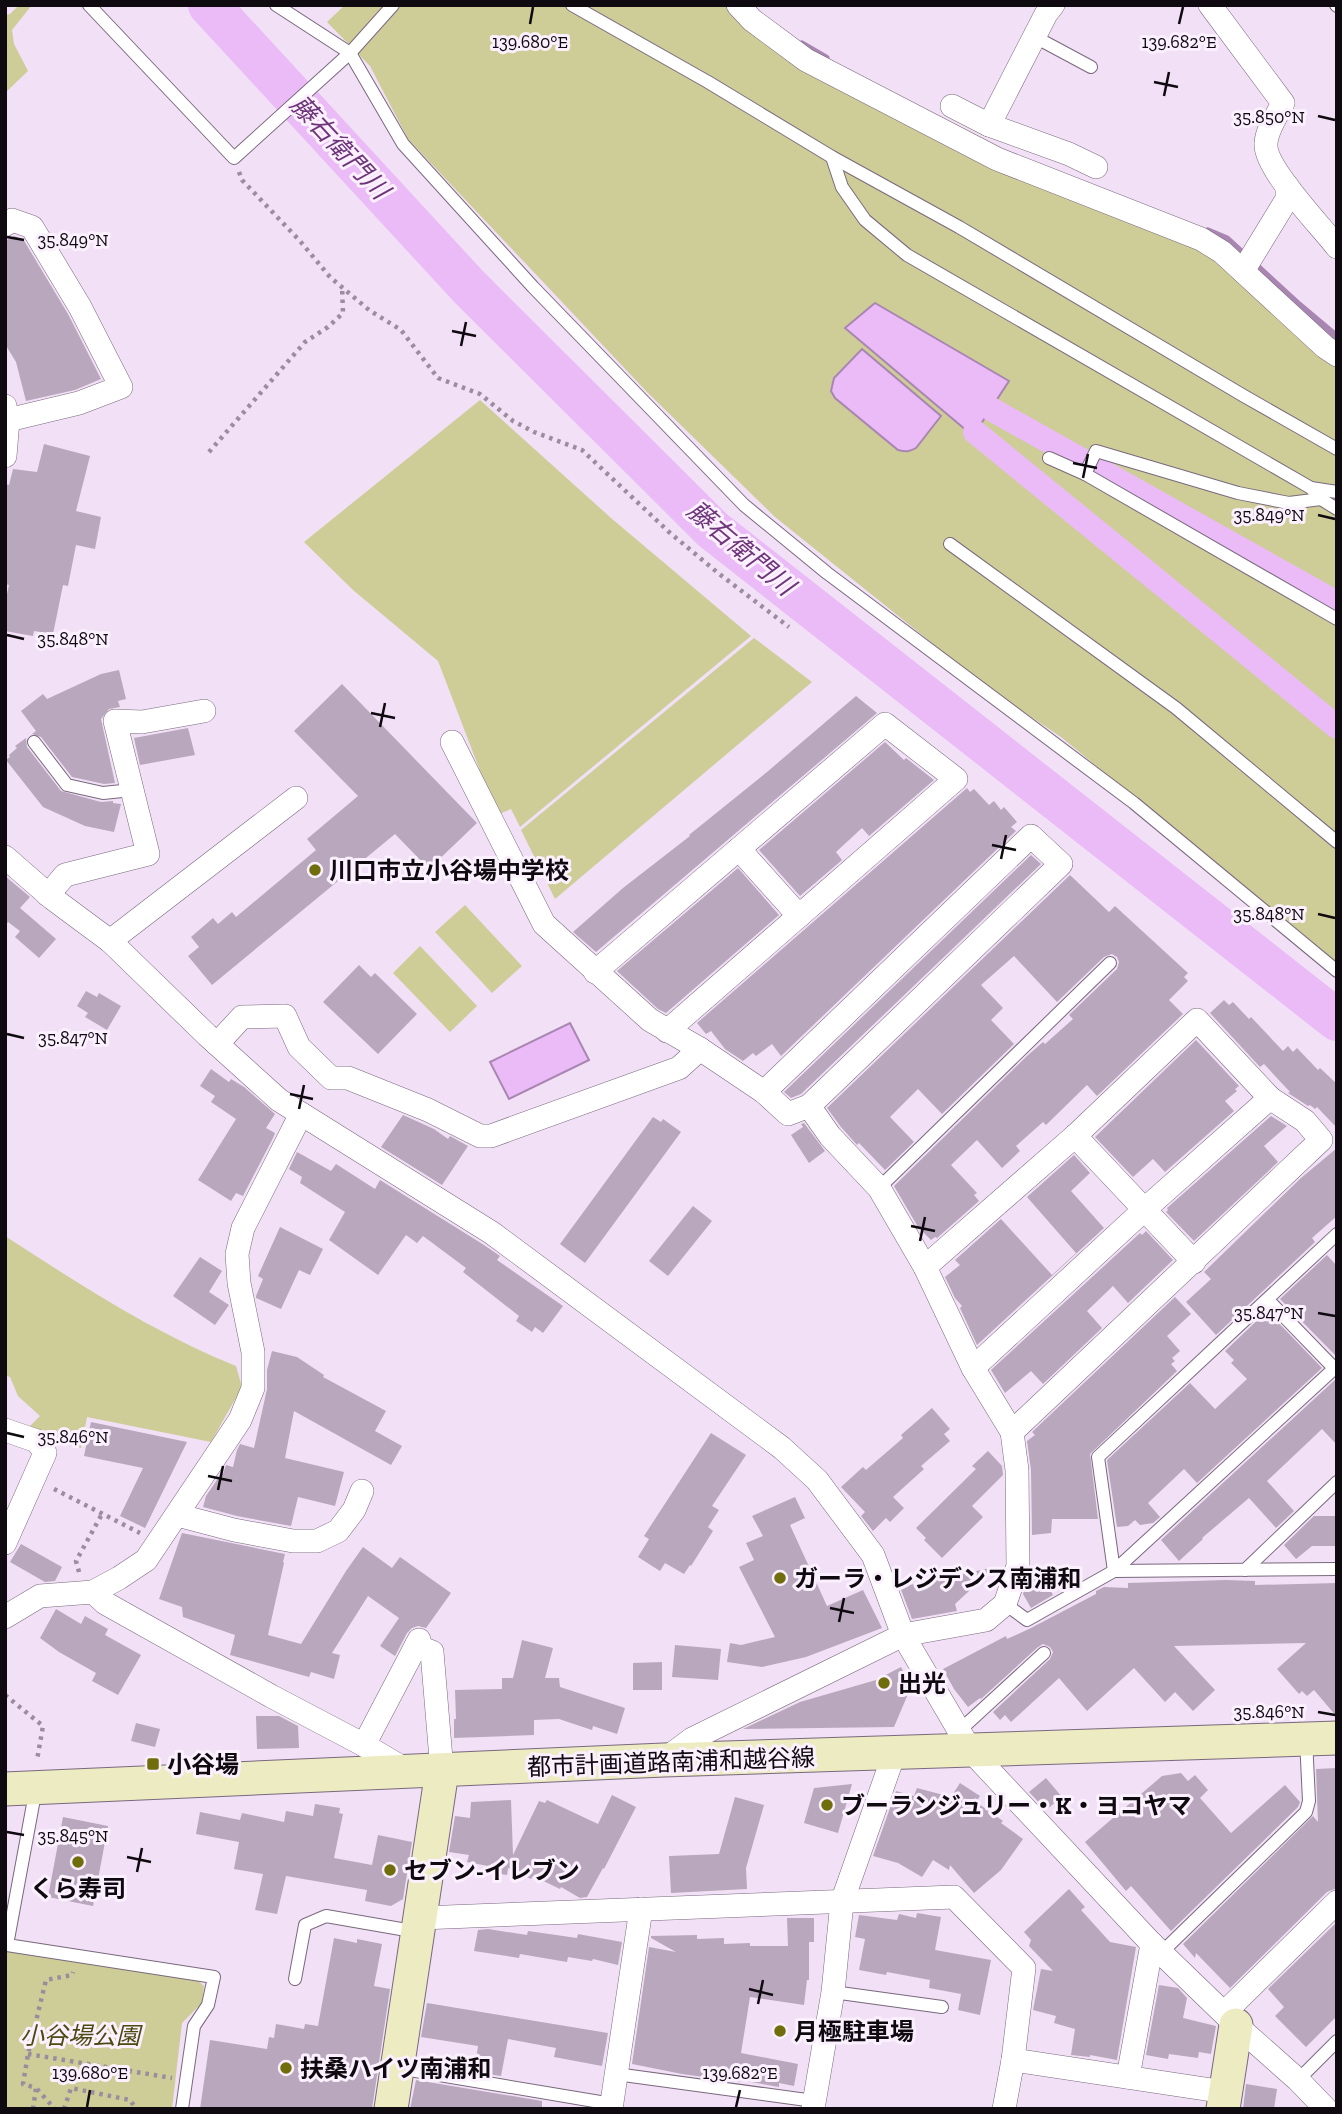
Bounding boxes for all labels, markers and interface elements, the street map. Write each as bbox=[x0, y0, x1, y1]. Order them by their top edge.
text: 139.680°E bbox=[492, 31, 568, 53]
text: 139.682°E bbox=[1142, 31, 1216, 53]
water label: 藤右衛門川 bbox=[284, 89, 398, 208]
text: 35.850°N bbox=[1233, 106, 1305, 128]
text: 35.849°N bbox=[37, 229, 109, 251]
water label: 藤右衛門川 bbox=[681, 494, 803, 604]
text: 35.849°N bbox=[1233, 504, 1305, 526]
text: 35.848°N bbox=[37, 628, 109, 650]
place label: 川口市立小谷場中学校 bbox=[329, 856, 569, 885]
marker: 川口市立小谷場中学校 bbox=[307, 862, 323, 878]
text: 35.848°N bbox=[1233, 903, 1305, 925]
text: 35.847°N bbox=[38, 1027, 108, 1049]
text: 35.847°N bbox=[1234, 1302, 1304, 1324]
text: 35.846°N bbox=[37, 1426, 109, 1448]
place label: ガーラ・レジデンス南浦和 bbox=[794, 1564, 1082, 1593]
marker: ガーラ・レジデンス南浦和 bbox=[772, 1570, 788, 1586]
place label: 出光 bbox=[898, 1669, 946, 1698]
marker: 出光 bbox=[876, 1675, 892, 1691]
text: 35.846°N bbox=[1233, 1701, 1305, 1723]
street label: 都市計画道路南浦和越谷線 bbox=[527, 1742, 815, 1782]
place label: 小谷場 bbox=[167, 1750, 239, 1779]
marker: 小谷場 bbox=[145, 1756, 161, 1772]
place label: ブーランジュリー・K・ヨコヤマ bbox=[841, 1791, 1192, 1820]
marker: ブーランジュリー・K・ヨコヤマ bbox=[819, 1797, 835, 1813]
text: 35.845°N bbox=[38, 1825, 108, 1847]
marker: くら寿司 bbox=[70, 1854, 86, 1870]
place label: セブン-イレブン bbox=[404, 1856, 580, 1885]
marker: セブン-イレブン bbox=[382, 1862, 398, 1878]
place label: くら寿司 bbox=[30, 1874, 126, 1903]
place label: 月極駐車場 bbox=[794, 2017, 914, 2046]
park label: 小谷場公園 bbox=[20, 2021, 143, 2050]
marker: 月極駐車場 bbox=[772, 2023, 788, 2039]
place label: 扶桑ハイツ南浦和 bbox=[300, 2054, 492, 2083]
marker: 扶桑ハイツ南浦和 bbox=[278, 2060, 294, 2076]
text: 139.680°E bbox=[52, 2062, 128, 2084]
text: 139.682°E bbox=[703, 2062, 777, 2084]

